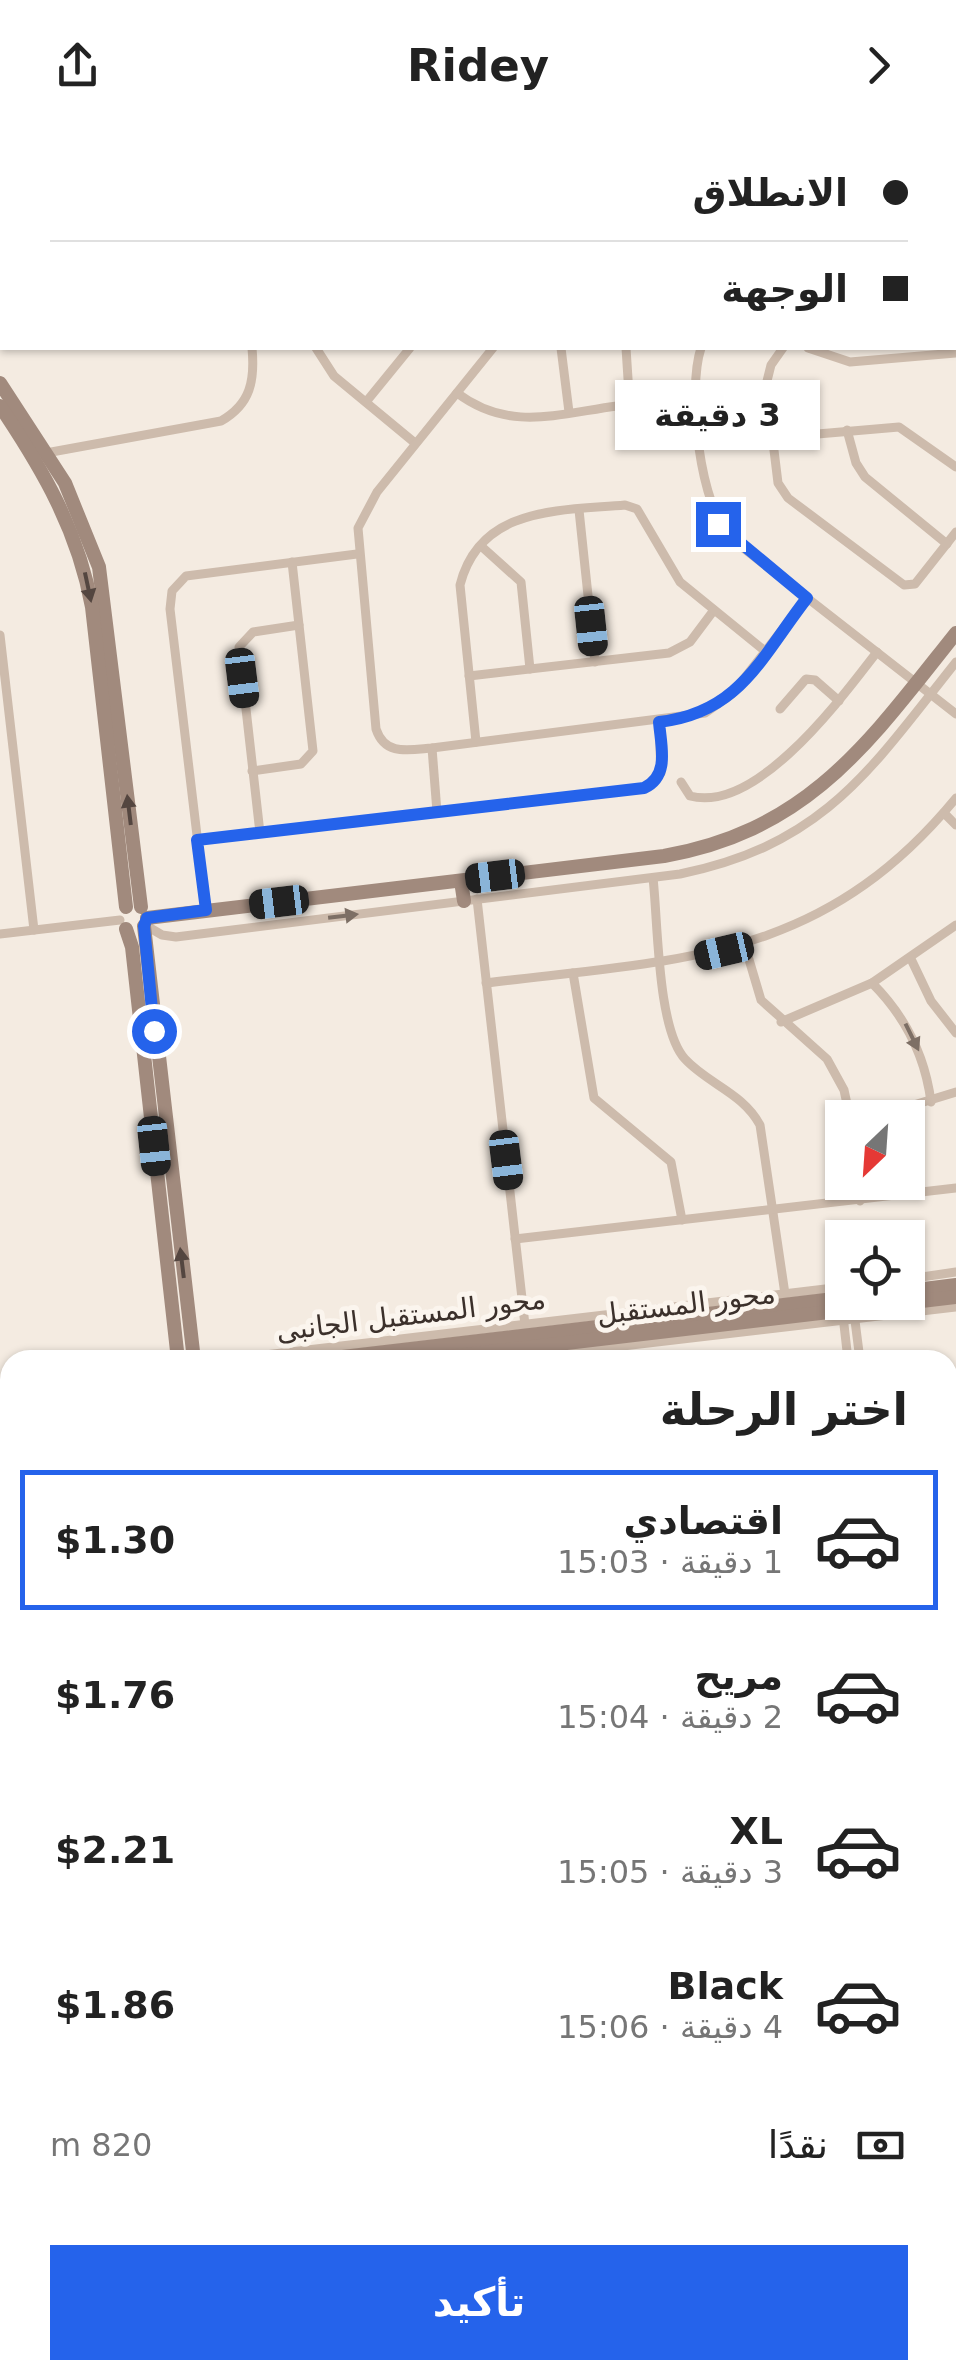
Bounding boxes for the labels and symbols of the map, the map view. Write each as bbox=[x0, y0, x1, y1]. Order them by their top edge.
callout: 3 دقيقة bbox=[616, 379, 820, 449]
route end bbox=[696, 502, 741, 547]
one-way arrow bbox=[81, 571, 97, 602]
car bbox=[573, 595, 609, 657]
car bbox=[223, 646, 261, 710]
one-way arrow bbox=[121, 793, 137, 825]
car bbox=[463, 857, 527, 895]
car bbox=[247, 883, 311, 921]
one-way arrow bbox=[328, 908, 360, 924]
car bbox=[691, 930, 757, 972]
route start bbox=[132, 1009, 177, 1054]
one-way arrow bbox=[903, 1023, 920, 1052]
north arrow bbox=[825, 1100, 925, 1200]
car bbox=[136, 1115, 172, 1177]
car bbox=[487, 1128, 525, 1192]
one-way arrow bbox=[174, 1247, 190, 1279]
street label: محور المستقبل bbox=[595, 1277, 777, 1331]
street label: محور المستقبل الجانبى bbox=[274, 1282, 548, 1348]

